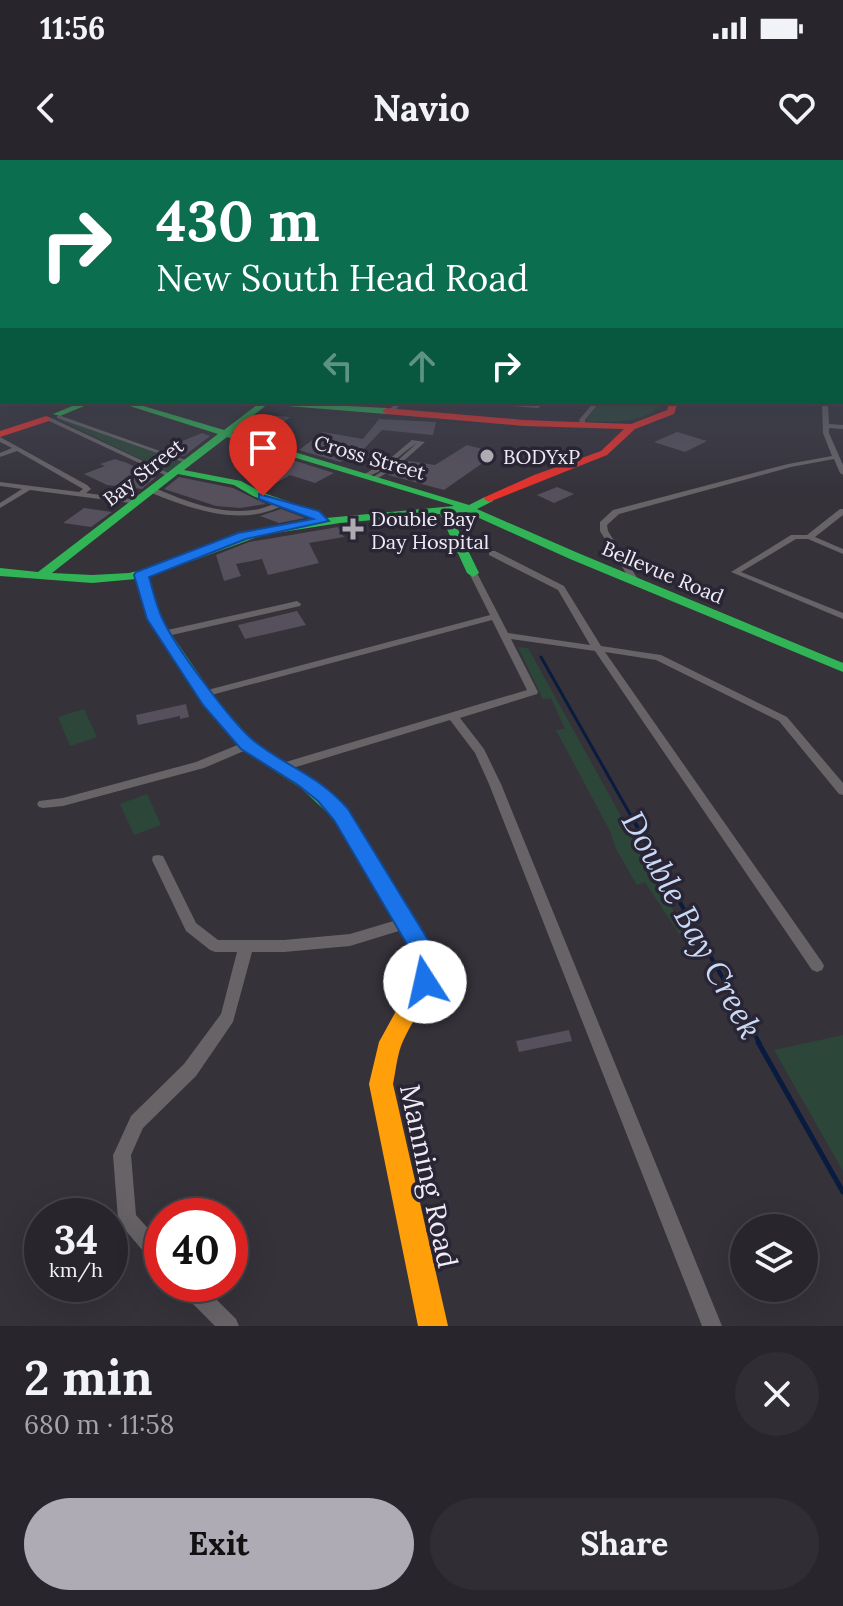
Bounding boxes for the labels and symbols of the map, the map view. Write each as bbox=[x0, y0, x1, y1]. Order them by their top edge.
pin bbox=[229, 414, 297, 496]
street label: Cross Street bbox=[311, 429, 429, 485]
street label: Bay Street bbox=[98, 433, 188, 511]
place label: BODYxP bbox=[503, 444, 580, 469]
marker: BODYxP bbox=[478, 447, 496, 465]
place label: Double Bay Day Hospital bbox=[371, 506, 489, 554]
marker: Double Bay Day Hospital bbox=[342, 518, 364, 540]
street label: Bellevue Road bbox=[599, 535, 727, 609]
water label: Double Bay Creek bbox=[613, 804, 771, 1046]
position arrow bbox=[383, 940, 467, 1024]
street label: Manning Road bbox=[392, 1081, 466, 1271]
speed limit sign: 40 bbox=[144, 1198, 248, 1302]

